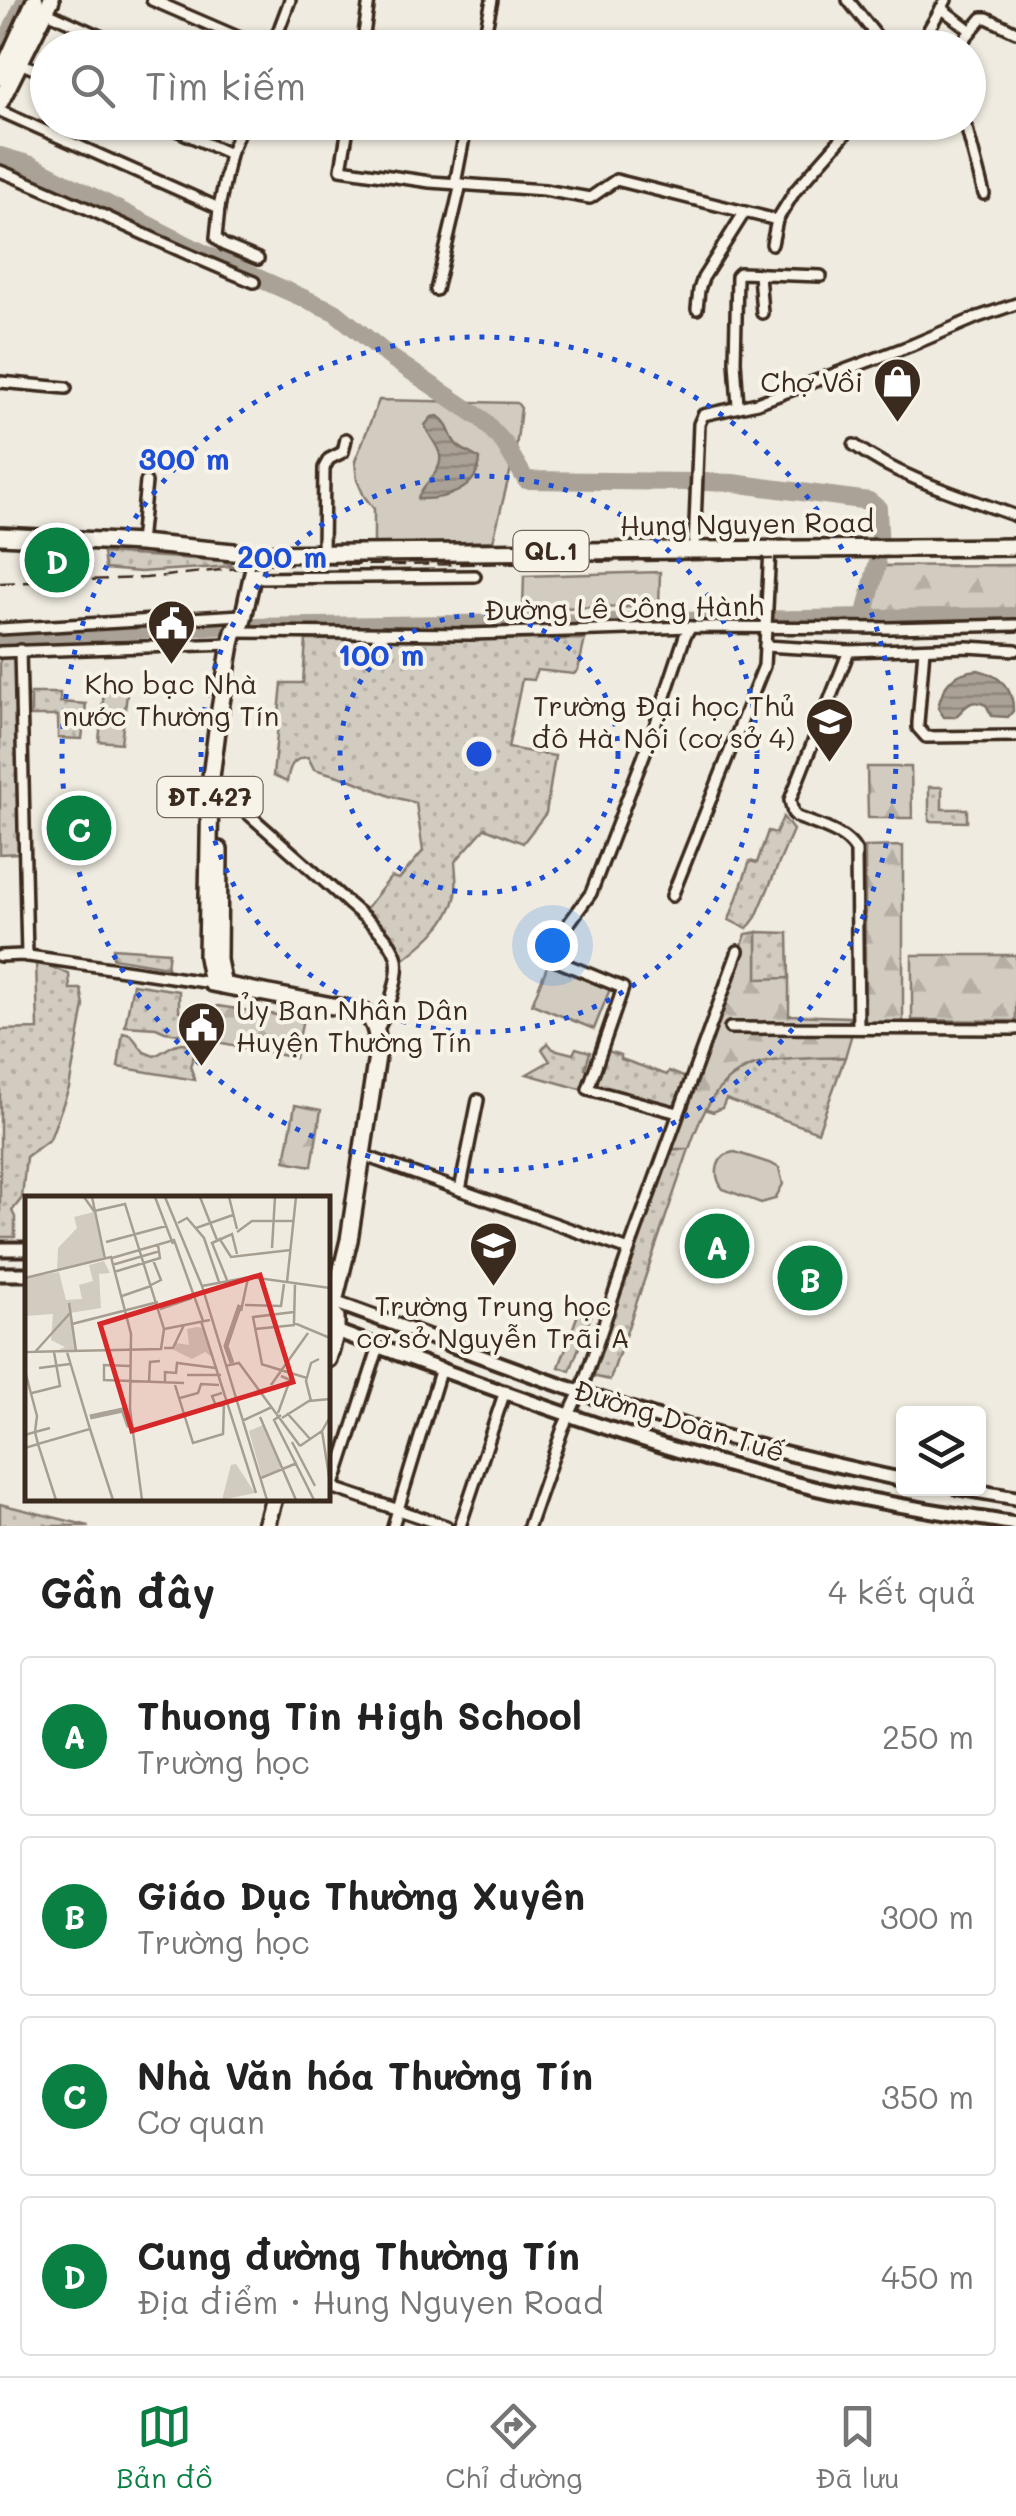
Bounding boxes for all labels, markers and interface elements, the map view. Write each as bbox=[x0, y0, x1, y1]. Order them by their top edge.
search box bbox=[30, 30, 986, 140]
icon: search bbox=[65, 58, 120, 113]
text: Tìm kiếm bbox=[145, 60, 306, 110]
shop icon: Chợ Vồi bbox=[872, 356, 924, 424]
place label: Chợ Vồi bbox=[760, 363, 863, 399]
text: 300 m bbox=[138, 438, 230, 478]
street label: Hung Nguyen Road bbox=[619, 503, 874, 543]
pin: D bbox=[24, 522, 90, 598]
road number: QL.1 bbox=[514, 531, 588, 571]
text: 200 m bbox=[237, 536, 327, 576]
street label: Đường Lê Công Hành bbox=[484, 587, 764, 627]
public building icon: Kho bạc Nhà nước Thường Tín bbox=[145, 598, 197, 666]
text: 100 m bbox=[338, 634, 424, 674]
place label: Kho bạc Nhà nước Thường Tín bbox=[63, 665, 279, 733]
place label: Trường Đại học Thủ đô Hà Nội (cơ sở 4) bbox=[531, 687, 795, 755]
school or university icon: Trường Đại học Thủ đô Hà Nội (cơ sở 4) bbox=[804, 696, 856, 764]
centre of rings bbox=[461, 736, 497, 772]
road number: ĐT.427 bbox=[158, 777, 262, 817]
pin: C bbox=[46, 790, 112, 866]
your location bbox=[527, 920, 578, 971]
place label: Ủy Ban Nhân Dân Huyện Thường Tín bbox=[236, 991, 472, 1059]
public building icon: Ủy Ban Nhân Dân Huyện Thường Tín bbox=[175, 1000, 227, 1068]
inset map bbox=[25, 1196, 330, 1501]
pin: A bbox=[684, 1208, 750, 1284]
school or university icon: Trường Trung học cơ sở Nguyễn Trãi A bbox=[467, 1220, 519, 1288]
pin: B bbox=[778, 1240, 842, 1316]
place label: Trường Trung học cơ sở Nguyễn Trãi A bbox=[356, 1287, 630, 1355]
street label: Đường Doãn Tuế bbox=[569, 1371, 789, 1469]
map controls bbox=[896, 1406, 986, 1496]
button: layers bbox=[896, 1406, 986, 1496]
text: Gần đây bbox=[40, 1564, 215, 1619]
text: 4 kết quả bbox=[828, 1570, 976, 1612]
text: Thuong Tin High School bbox=[137, 1690, 582, 1740]
text: A bbox=[63, 1715, 86, 1757]
text: 250 m bbox=[882, 1715, 974, 1757]
text: Trường học bbox=[137, 1740, 310, 1782]
text: Giáo Dục Thường Xuyên bbox=[137, 1870, 585, 1920]
text: B bbox=[64, 1895, 85, 1937]
text: 300 m bbox=[880, 1895, 974, 1937]
text: Trường học bbox=[137, 1920, 310, 1962]
text: Nhà Văn hóa Thường Tín bbox=[137, 2050, 593, 2100]
text: C bbox=[63, 2075, 86, 2117]
text: 350 m bbox=[881, 2075, 974, 2117]
text: Cơ quan bbox=[137, 2100, 265, 2142]
text: Cung đường Thường Tín bbox=[137, 2230, 580, 2280]
text: D bbox=[63, 2255, 86, 2297]
text: 450 m bbox=[881, 2255, 974, 2297]
text: Địa điểm · Hung Nguyen Road bbox=[137, 2280, 603, 2322]
tab: Bản đồ bbox=[116, 2399, 212, 2495]
tab: Chỉ đường bbox=[445, 2399, 583, 2495]
tab: Đã lưu bbox=[815, 2399, 900, 2495]

